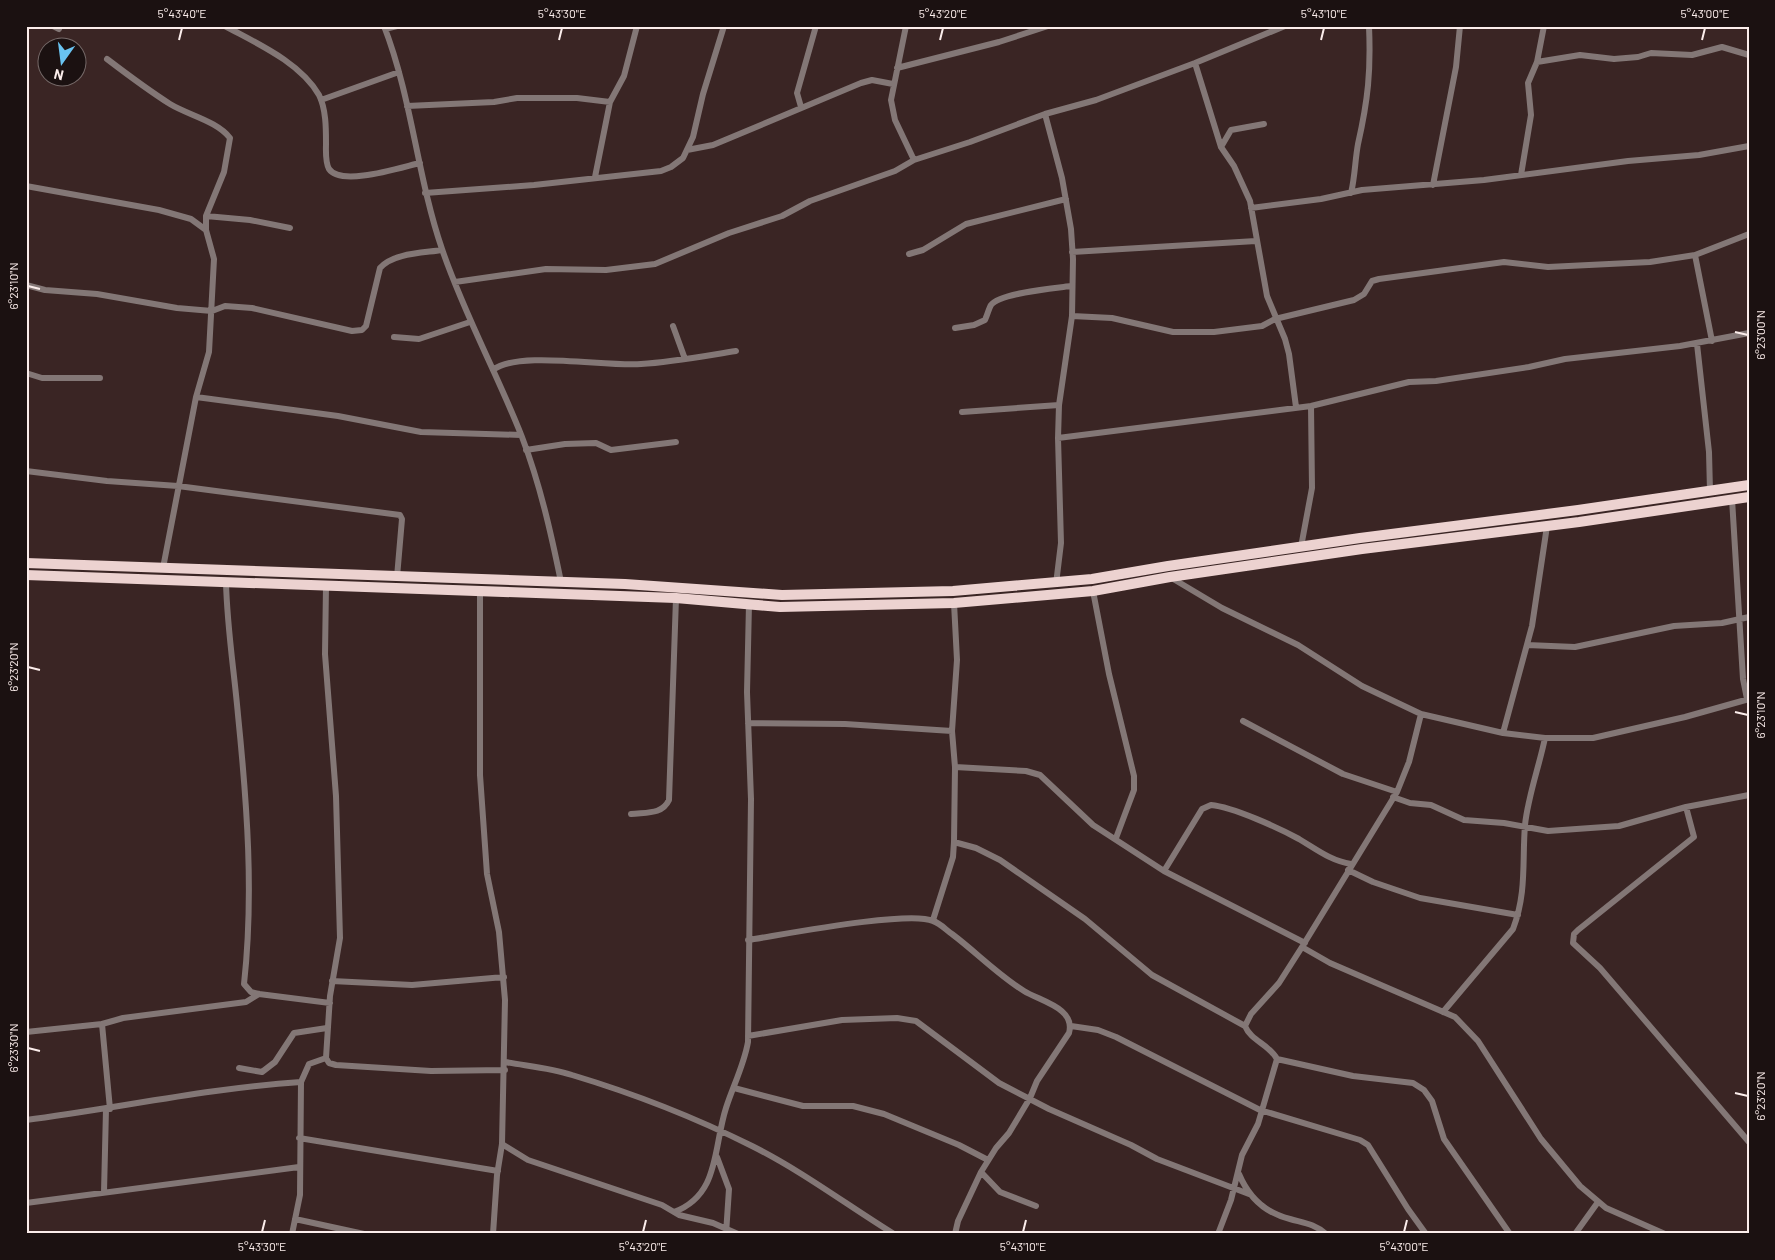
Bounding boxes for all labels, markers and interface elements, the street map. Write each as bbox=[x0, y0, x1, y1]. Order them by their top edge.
text: 5°43'40"E bbox=[158, 6, 206, 20]
text: 5°43'30"E bbox=[538, 6, 586, 20]
text: 5°43'20"E bbox=[919, 6, 967, 20]
text: 5°43'10"E bbox=[1301, 6, 1347, 20]
text: 5°43'00"E bbox=[1680, 6, 1730, 20]
north arrow bbox=[38, 38, 88, 88]
text: N bbox=[52, 66, 65, 84]
text: 6°23'10"N bbox=[6, 262, 20, 310]
text: 6°23'00"N bbox=[1753, 310, 1767, 360]
text: 6°23'20"N bbox=[6, 642, 20, 692]
text: 6°23'10"N bbox=[1753, 691, 1767, 739]
text: 6°23'30"N bbox=[6, 1023, 20, 1073]
text: 6°23'20"N bbox=[1753, 1071, 1767, 1121]
text: 5°43'30"E bbox=[238, 1239, 286, 1253]
text: 5°43'20"E bbox=[619, 1239, 667, 1253]
text: 5°43'10"E bbox=[1000, 1239, 1046, 1253]
text: 5°43'00"E bbox=[1379, 1239, 1429, 1253]

